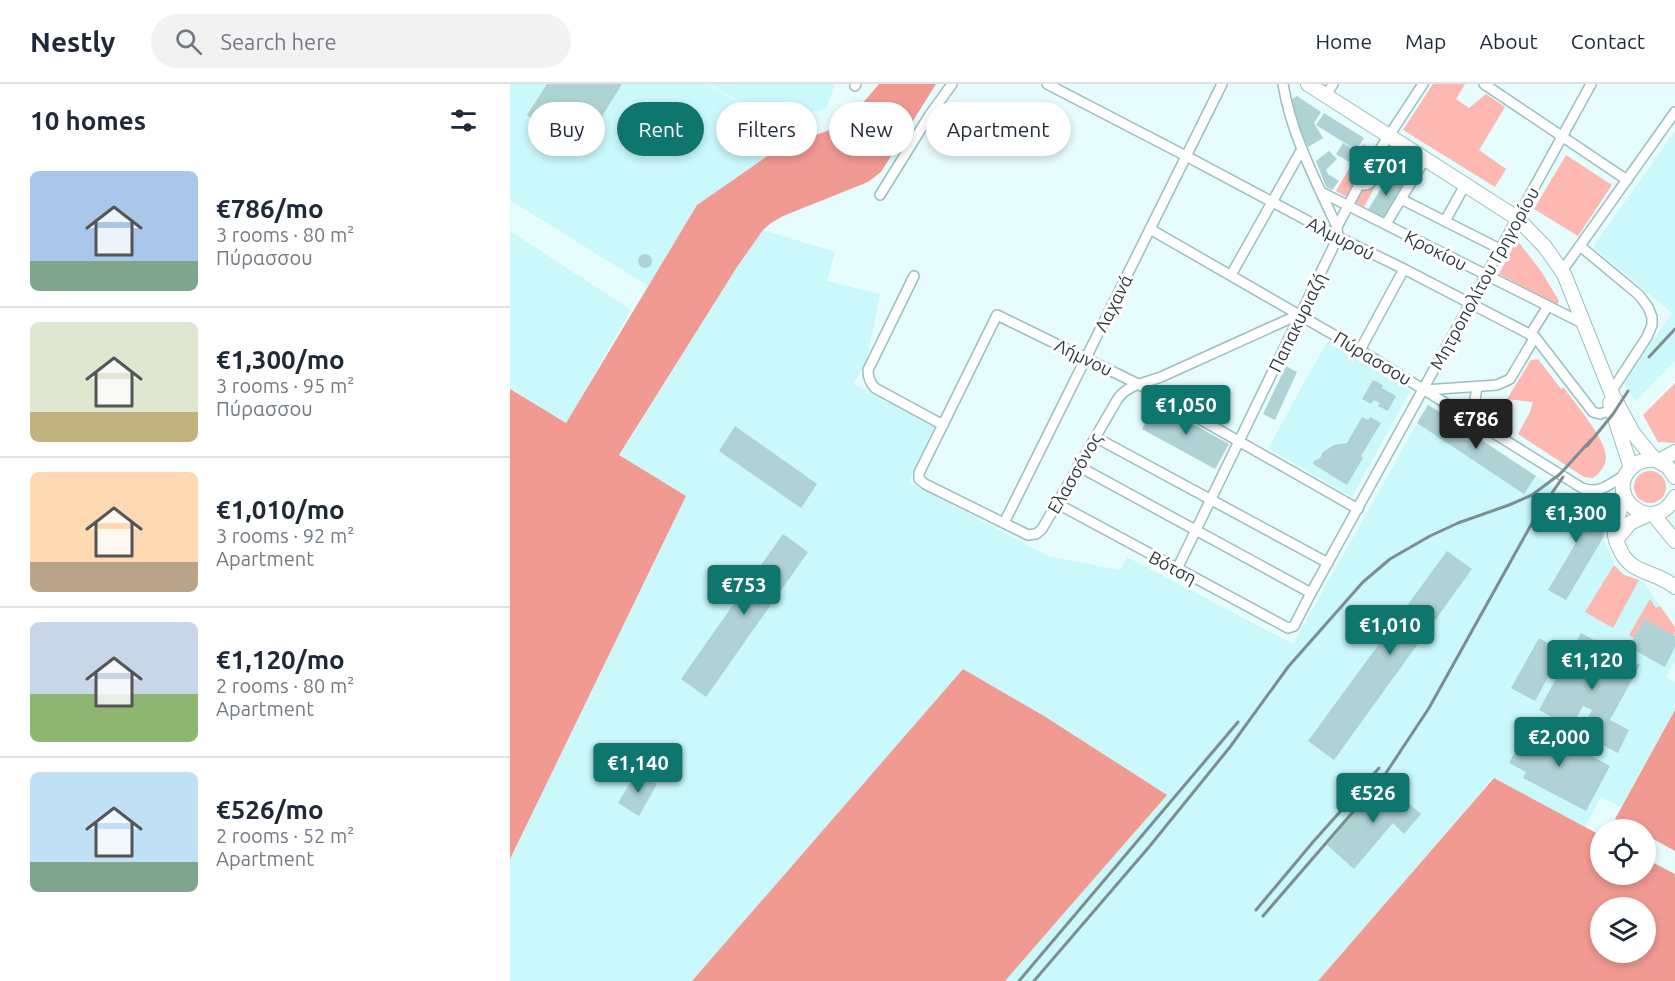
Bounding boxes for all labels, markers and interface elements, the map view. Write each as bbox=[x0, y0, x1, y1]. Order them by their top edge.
search box bbox=[151, 14, 571, 68]
icon: search bbox=[172, 25, 205, 58]
text: Nestly bbox=[30, 26, 115, 57]
text: Search here bbox=[220, 29, 337, 54]
text: Home bbox=[1315, 29, 1372, 53]
text: Map bbox=[1405, 29, 1446, 53]
text: About bbox=[1479, 29, 1538, 53]
text: Contact bbox=[1571, 29, 1645, 53]
chip: Buy bbox=[528, 102, 605, 156]
chip: Rent bbox=[617, 102, 704, 156]
chip: Filters bbox=[716, 102, 817, 156]
chip: New bbox=[829, 102, 914, 156]
chip: Apartment bbox=[926, 102, 1071, 156]
icon: filters bbox=[447, 104, 480, 137]
text: 10 homes bbox=[30, 106, 146, 135]
pin: €701 bbox=[1350, 146, 1422, 197]
text: €701 bbox=[1363, 154, 1409, 177]
street label: Μητροπολίτου Γρηγορίου bbox=[1425, 183, 1543, 373]
text: €786/mo bbox=[216, 194, 324, 223]
icon: home bbox=[78, 195, 150, 267]
street label: Αλμυρού bbox=[1304, 212, 1378, 264]
text: 3 rooms · 80 m² bbox=[216, 223, 354, 246]
street label: Κροκίου bbox=[1402, 226, 1470, 274]
text: Πύρασσου bbox=[216, 246, 313, 269]
street label: Παπακυριαζή bbox=[1264, 269, 1331, 375]
street label: Λαχανά bbox=[1090, 271, 1136, 335]
street label: Πύρασσου bbox=[1331, 327, 1415, 389]
street label: Λήμνου bbox=[1052, 335, 1116, 379]
text: €1,300/mo bbox=[216, 345, 345, 374]
icon: home bbox=[78, 346, 150, 418]
text: 3 rooms · 95 m² bbox=[216, 374, 354, 397]
pin: €1,050 bbox=[1137, 385, 1235, 436]
text: €1,050 bbox=[1155, 393, 1217, 416]
text: Πύρασσου bbox=[216, 397, 313, 420]
pin: €786 bbox=[1440, 399, 1512, 450]
text: €786 bbox=[1453, 407, 1499, 430]
street label: Ελασσόνος bbox=[1043, 429, 1106, 517]
pin: €1,300 bbox=[1527, 493, 1625, 544]
text: €1,010/mo bbox=[216, 495, 345, 524]
icon: home bbox=[78, 496, 150, 568]
text: €1,300 bbox=[1545, 501, 1607, 524]
text: 3 rooms · 92 m² bbox=[216, 524, 354, 547]
street label: Βότση bbox=[1146, 546, 1200, 588]
text: Apartment bbox=[216, 547, 314, 570]
pin: €753 bbox=[708, 565, 780, 616]
text: €753 bbox=[721, 573, 767, 596]
pin: €1,010 bbox=[1341, 605, 1439, 656]
text: €1,010 bbox=[1359, 613, 1421, 636]
pin: €1,120 bbox=[1543, 640, 1641, 691]
text: €1,120/mo bbox=[216, 645, 345, 674]
icon: home bbox=[78, 646, 150, 718]
text: €1,120 bbox=[1561, 648, 1623, 671]
text: 2 rooms · 80 m² bbox=[216, 674, 354, 697]
text: Apartment bbox=[216, 697, 314, 720]
pin: €2,000 bbox=[1510, 717, 1608, 768]
text: €2,000 bbox=[1528, 725, 1590, 748]
pin: €1,140 bbox=[589, 743, 687, 794]
text: €1,140 bbox=[607, 751, 669, 774]
pin: €526 bbox=[1337, 773, 1409, 824]
text: €526 bbox=[1350, 781, 1396, 804]
text: €526/mo bbox=[216, 795, 324, 824]
icon: home bbox=[78, 796, 150, 868]
map controls bbox=[1590, 819, 1656, 963]
button: locate bbox=[1590, 819, 1656, 885]
text: 2 rooms · 52 m² bbox=[216, 824, 354, 847]
text: Apartment bbox=[216, 847, 314, 870]
button: layers bbox=[1590, 897, 1656, 963]

